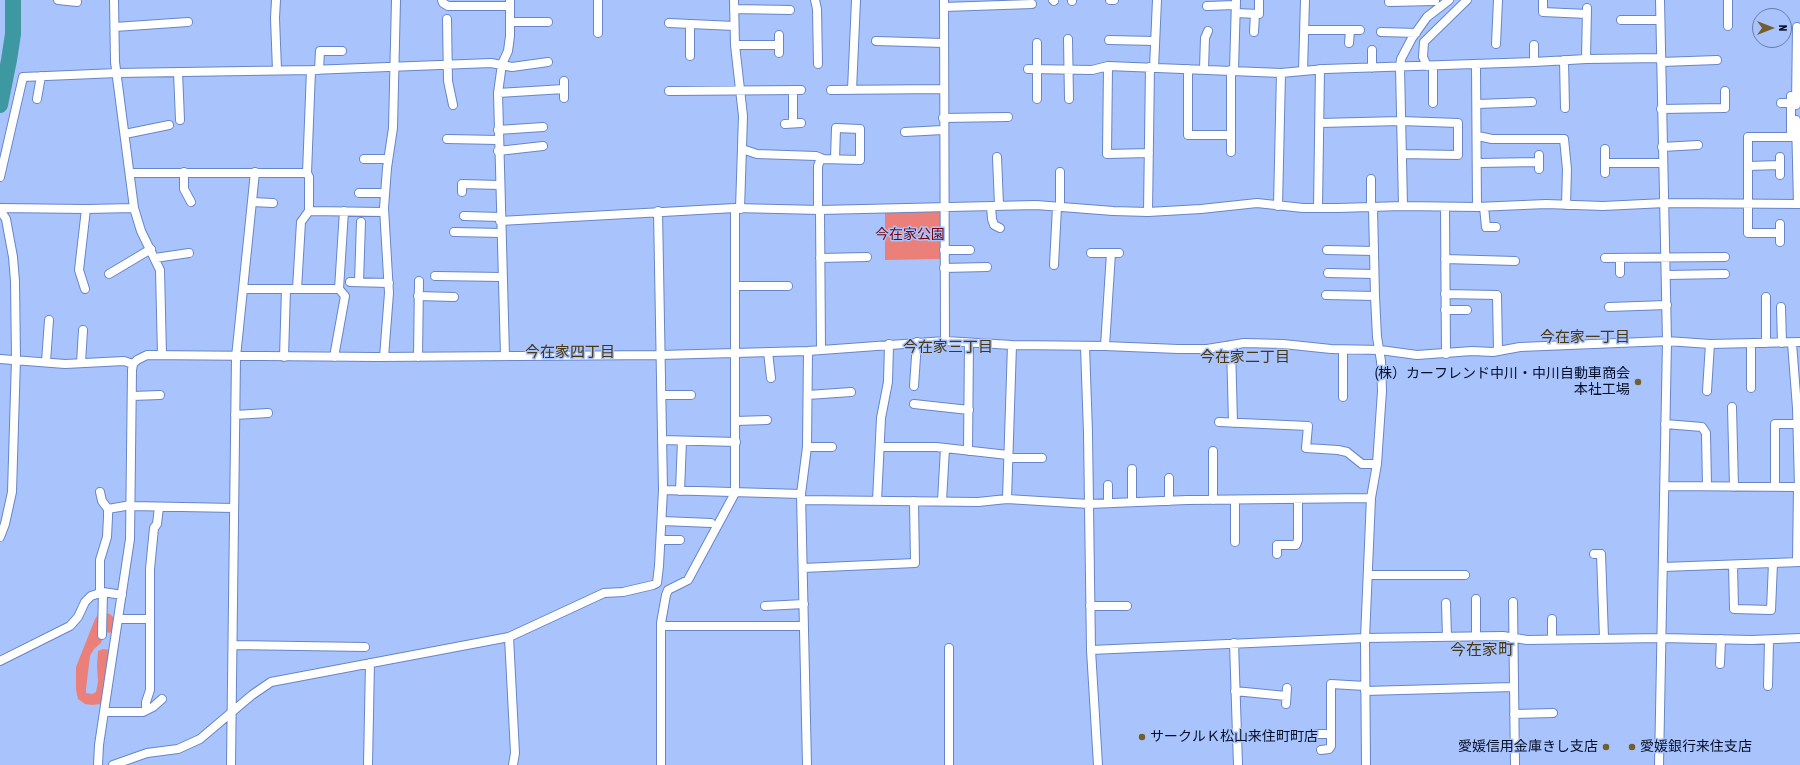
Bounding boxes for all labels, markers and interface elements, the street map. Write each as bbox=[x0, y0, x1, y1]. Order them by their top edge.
north arrow bbox=[1752, 8, 1792, 48]
text: N bbox=[1777, 25, 1789, 31]
park label: 今在家公園 bbox=[875, 227, 945, 243]
district label: 今在家一丁目 bbox=[1540, 328, 1630, 346]
district label: 今在家三丁目 bbox=[903, 338, 993, 356]
district label: 今在家四丁目 bbox=[525, 343, 615, 361]
district label: 今在家二丁目 bbox=[1200, 348, 1290, 366]
place label: (株）カーフレンド中川・中川自動車商会 本社工場 bbox=[1375, 366, 1630, 398]
marker: (株）カーフレンド中川・中川自動車商会 本社工場 bbox=[1633, 377, 1643, 387]
district label: 今在家町 bbox=[1450, 640, 1514, 660]
place label: サークルＫ松山来住町町店 bbox=[1150, 729, 1318, 745]
marker: サークルＫ松山来住町町店 bbox=[1137, 732, 1147, 742]
place label: 愛媛信用金庫きし支店 bbox=[1458, 739, 1598, 755]
place label: 愛媛銀行来住支店 bbox=[1640, 739, 1752, 755]
marker: 愛媛信用金庫きし支店 bbox=[1601, 742, 1611, 752]
marker: 愛媛銀行来住支店 bbox=[1627, 742, 1637, 752]

